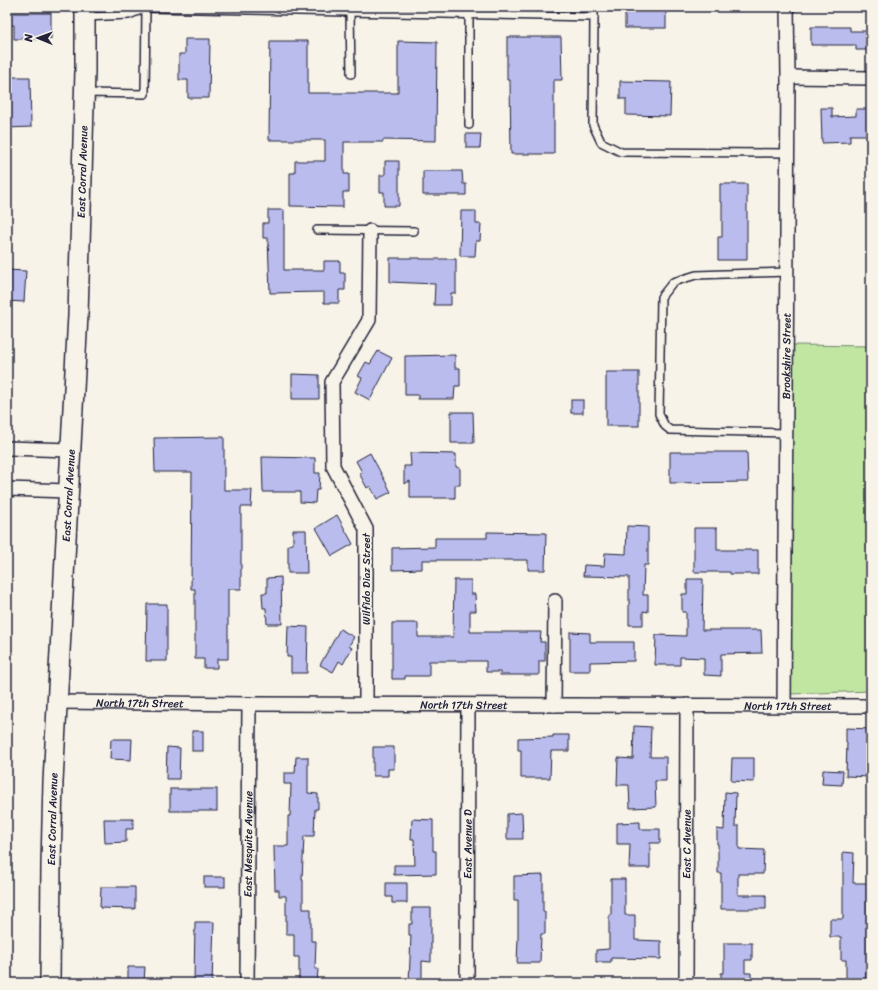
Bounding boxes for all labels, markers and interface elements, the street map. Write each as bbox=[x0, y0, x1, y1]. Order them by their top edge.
north arrow bbox=[18, 18, 58, 58]
text: N bbox=[19, 33, 38, 43]
street label: East Corral Avenue bbox=[71, 125, 93, 218]
street label: Brookshire Street bbox=[776, 312, 796, 399]
street label: East Corral Avenue bbox=[56, 448, 80, 542]
street label: Wilfido Diaz Street bbox=[357, 532, 376, 625]
street label: North 17th Street bbox=[96, 693, 184, 713]
street label: North 17th Street bbox=[420, 695, 508, 714]
street label: North 17th Street bbox=[744, 696, 832, 715]
street label: East Corral Avenue bbox=[41, 772, 63, 866]
street label: East Mesquite Avenue bbox=[238, 790, 258, 897]
street label: East Avenue D bbox=[458, 809, 477, 879]
street label: East C Avenue bbox=[677, 809, 696, 879]

